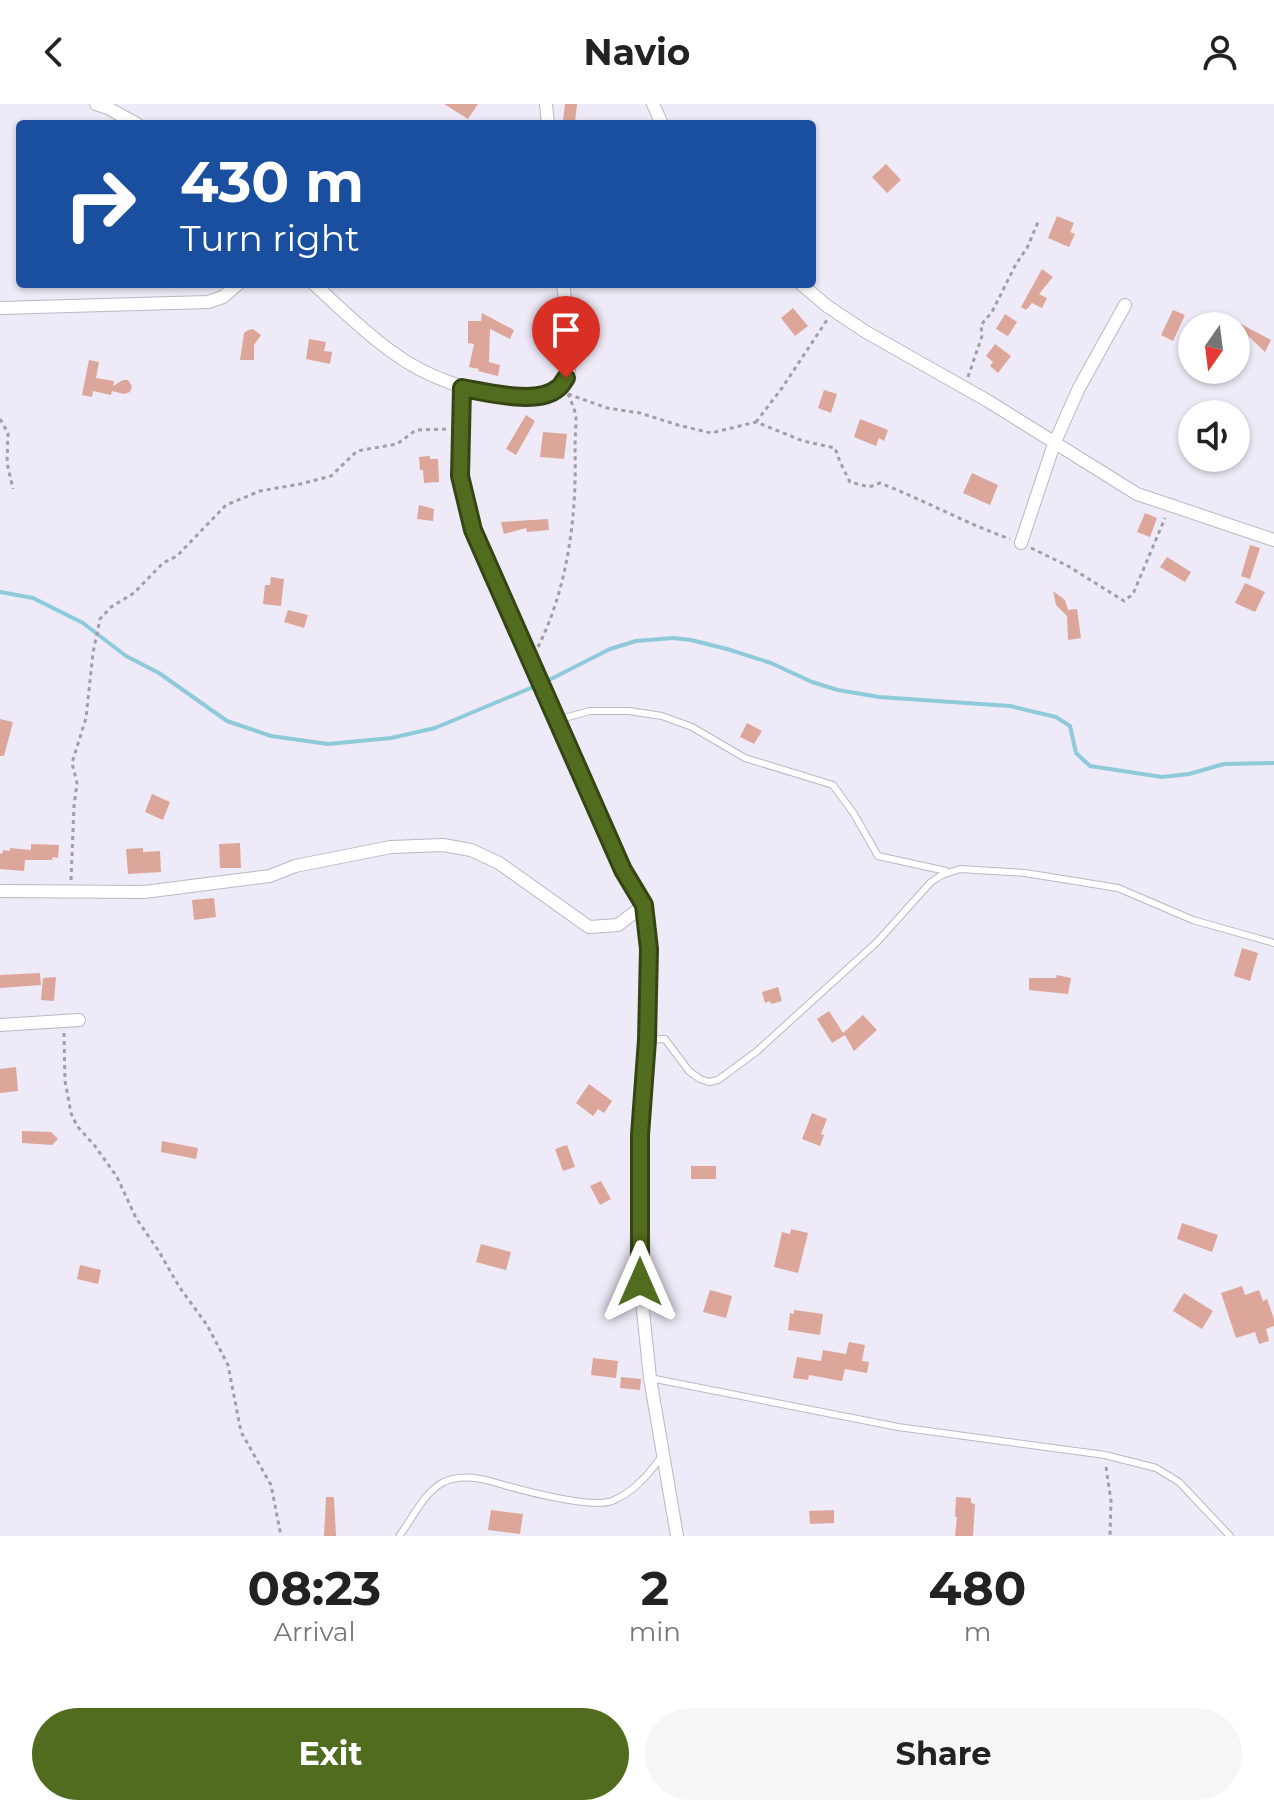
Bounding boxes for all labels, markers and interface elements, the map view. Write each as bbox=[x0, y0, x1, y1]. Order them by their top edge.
icon: back bbox=[32, 30, 76, 74]
text: Navio bbox=[584, 30, 690, 74]
icon: person bbox=[1198, 30, 1242, 74]
text: 430 m bbox=[180, 148, 364, 216]
icon: right bbox=[48, 152, 152, 256]
text: Turn right bbox=[180, 216, 360, 260]
pin bbox=[532, 296, 600, 378]
icon: arrive bbox=[544, 308, 588, 352]
north arrow bbox=[1178, 312, 1250, 384]
map controls bbox=[1178, 312, 1250, 472]
button: sound bbox=[1178, 400, 1250, 472]
position arrow bbox=[598, 1240, 682, 1324]
text: 08:23 bbox=[248, 1559, 381, 1617]
text: 2 bbox=[641, 1559, 669, 1617]
text: 480 bbox=[929, 1559, 1026, 1617]
text: Arrival bbox=[273, 1616, 355, 1648]
text: min bbox=[629, 1616, 681, 1648]
text: m bbox=[964, 1616, 991, 1648]
button: Exit bbox=[32, 1708, 629, 1800]
button: Share bbox=[645, 1708, 1242, 1800]

